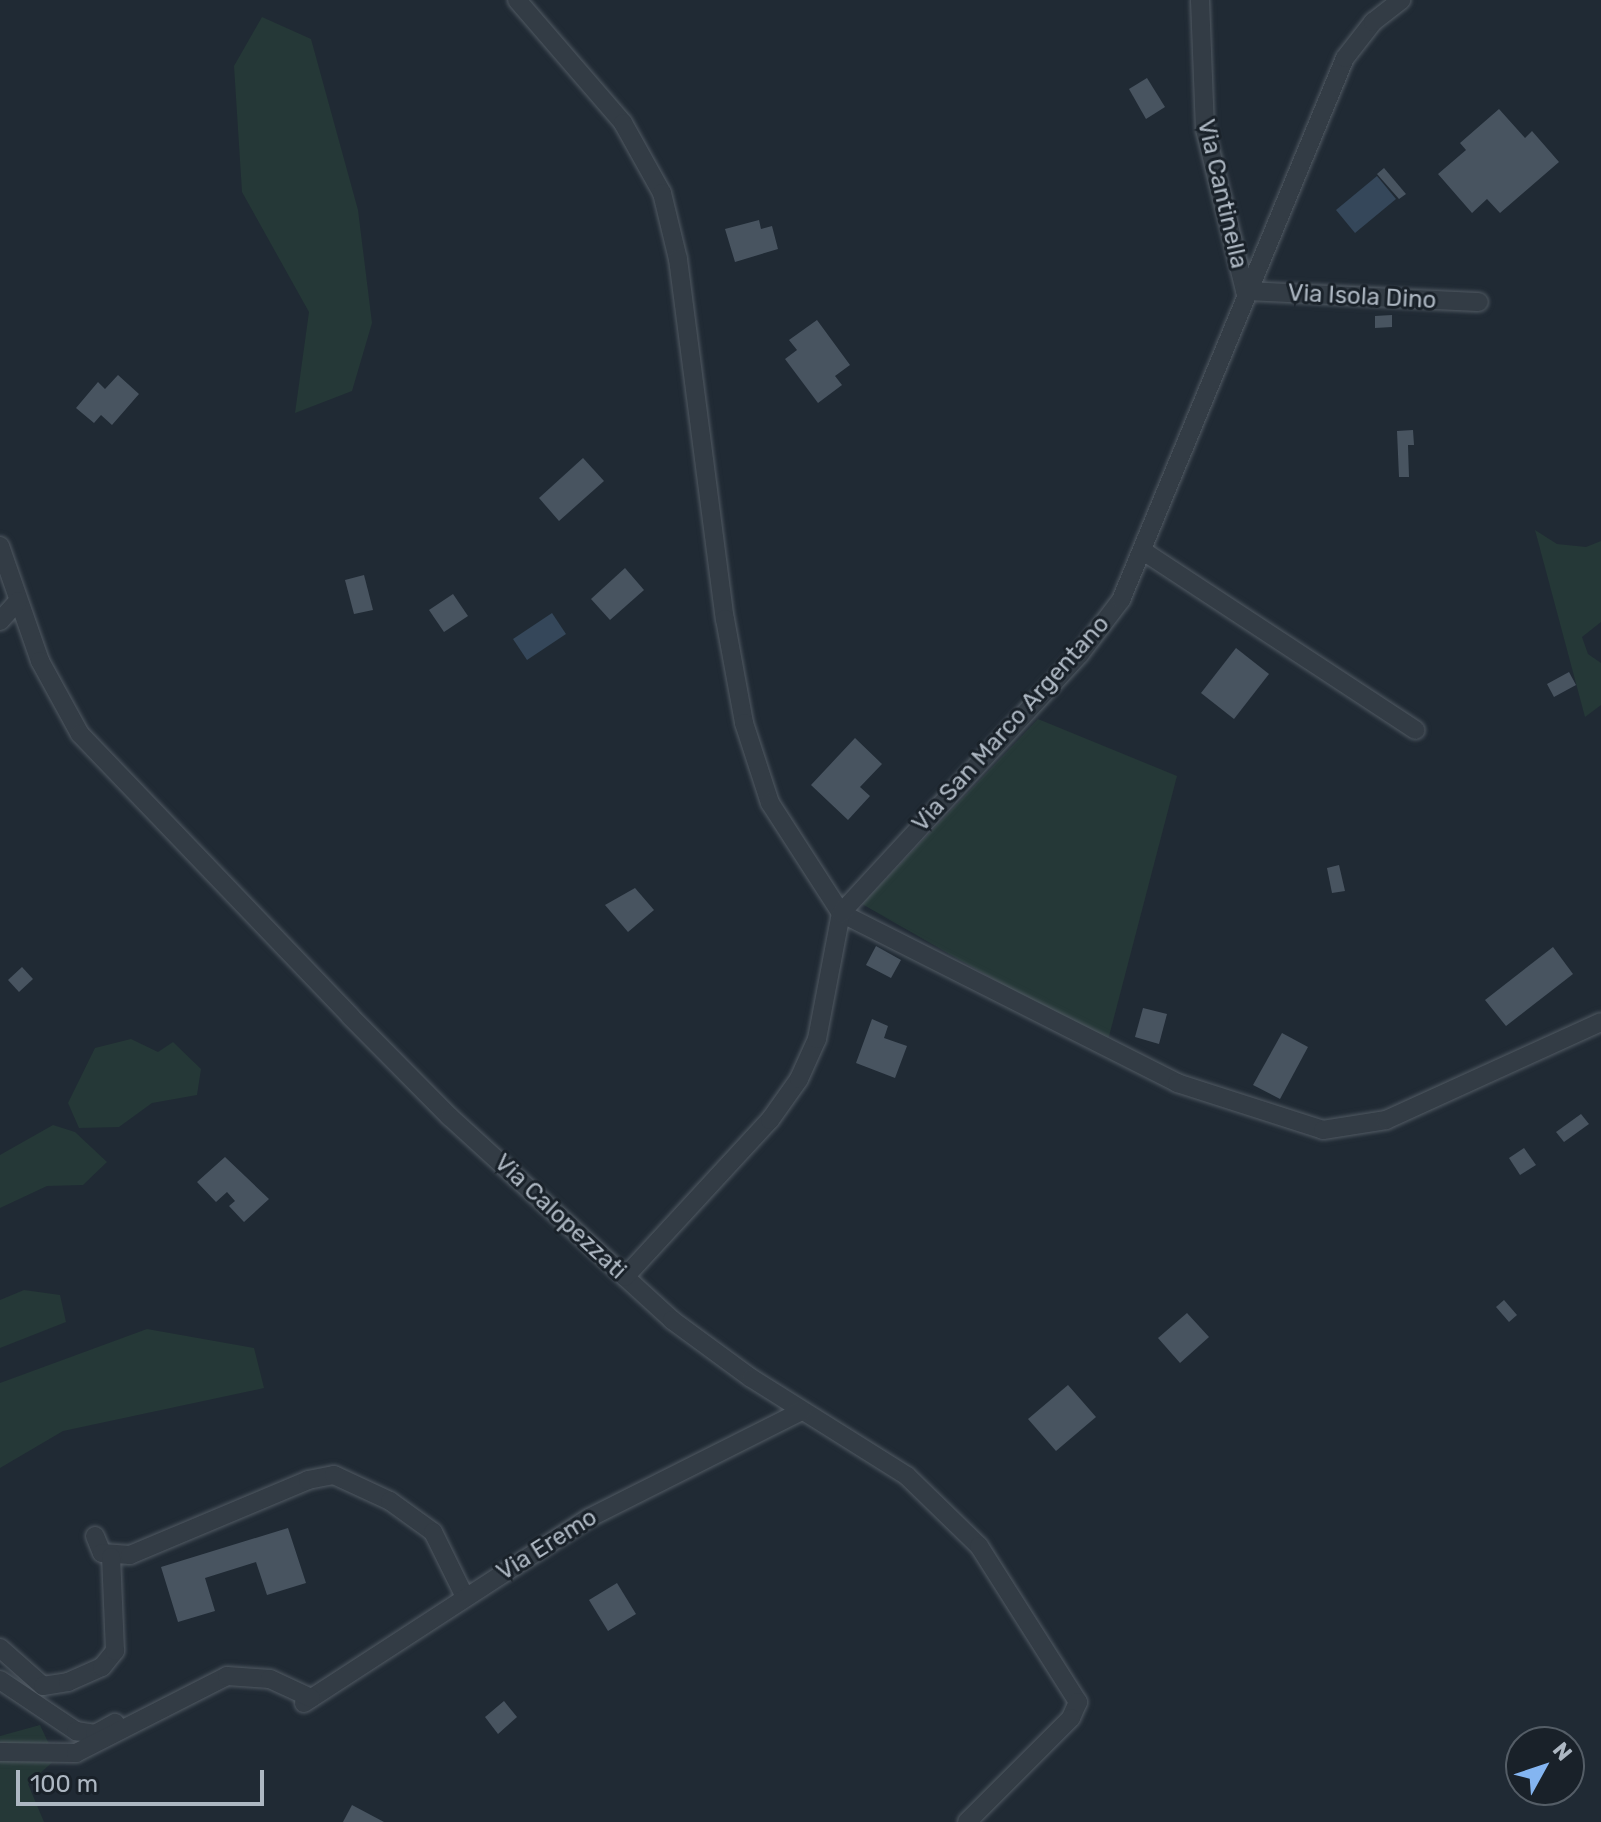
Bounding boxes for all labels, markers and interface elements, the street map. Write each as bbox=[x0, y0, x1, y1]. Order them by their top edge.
street label: Via Cantinella bbox=[1191, 117, 1253, 271]
street label: Via Isola Dino bbox=[1287, 279, 1437, 315]
street label: Via San Marco Argentano bbox=[906, 610, 1116, 838]
street label: Via Calopezzati bbox=[488, 1149, 632, 1285]
street label: Via Eremo bbox=[492, 1503, 602, 1587]
north arrow bbox=[1505, 1726, 1585, 1806]
text: N bbox=[1547, 1737, 1578, 1766]
scale bar bbox=[20, 1754, 268, 1804]
text: 100 m bbox=[30, 1770, 98, 1798]

